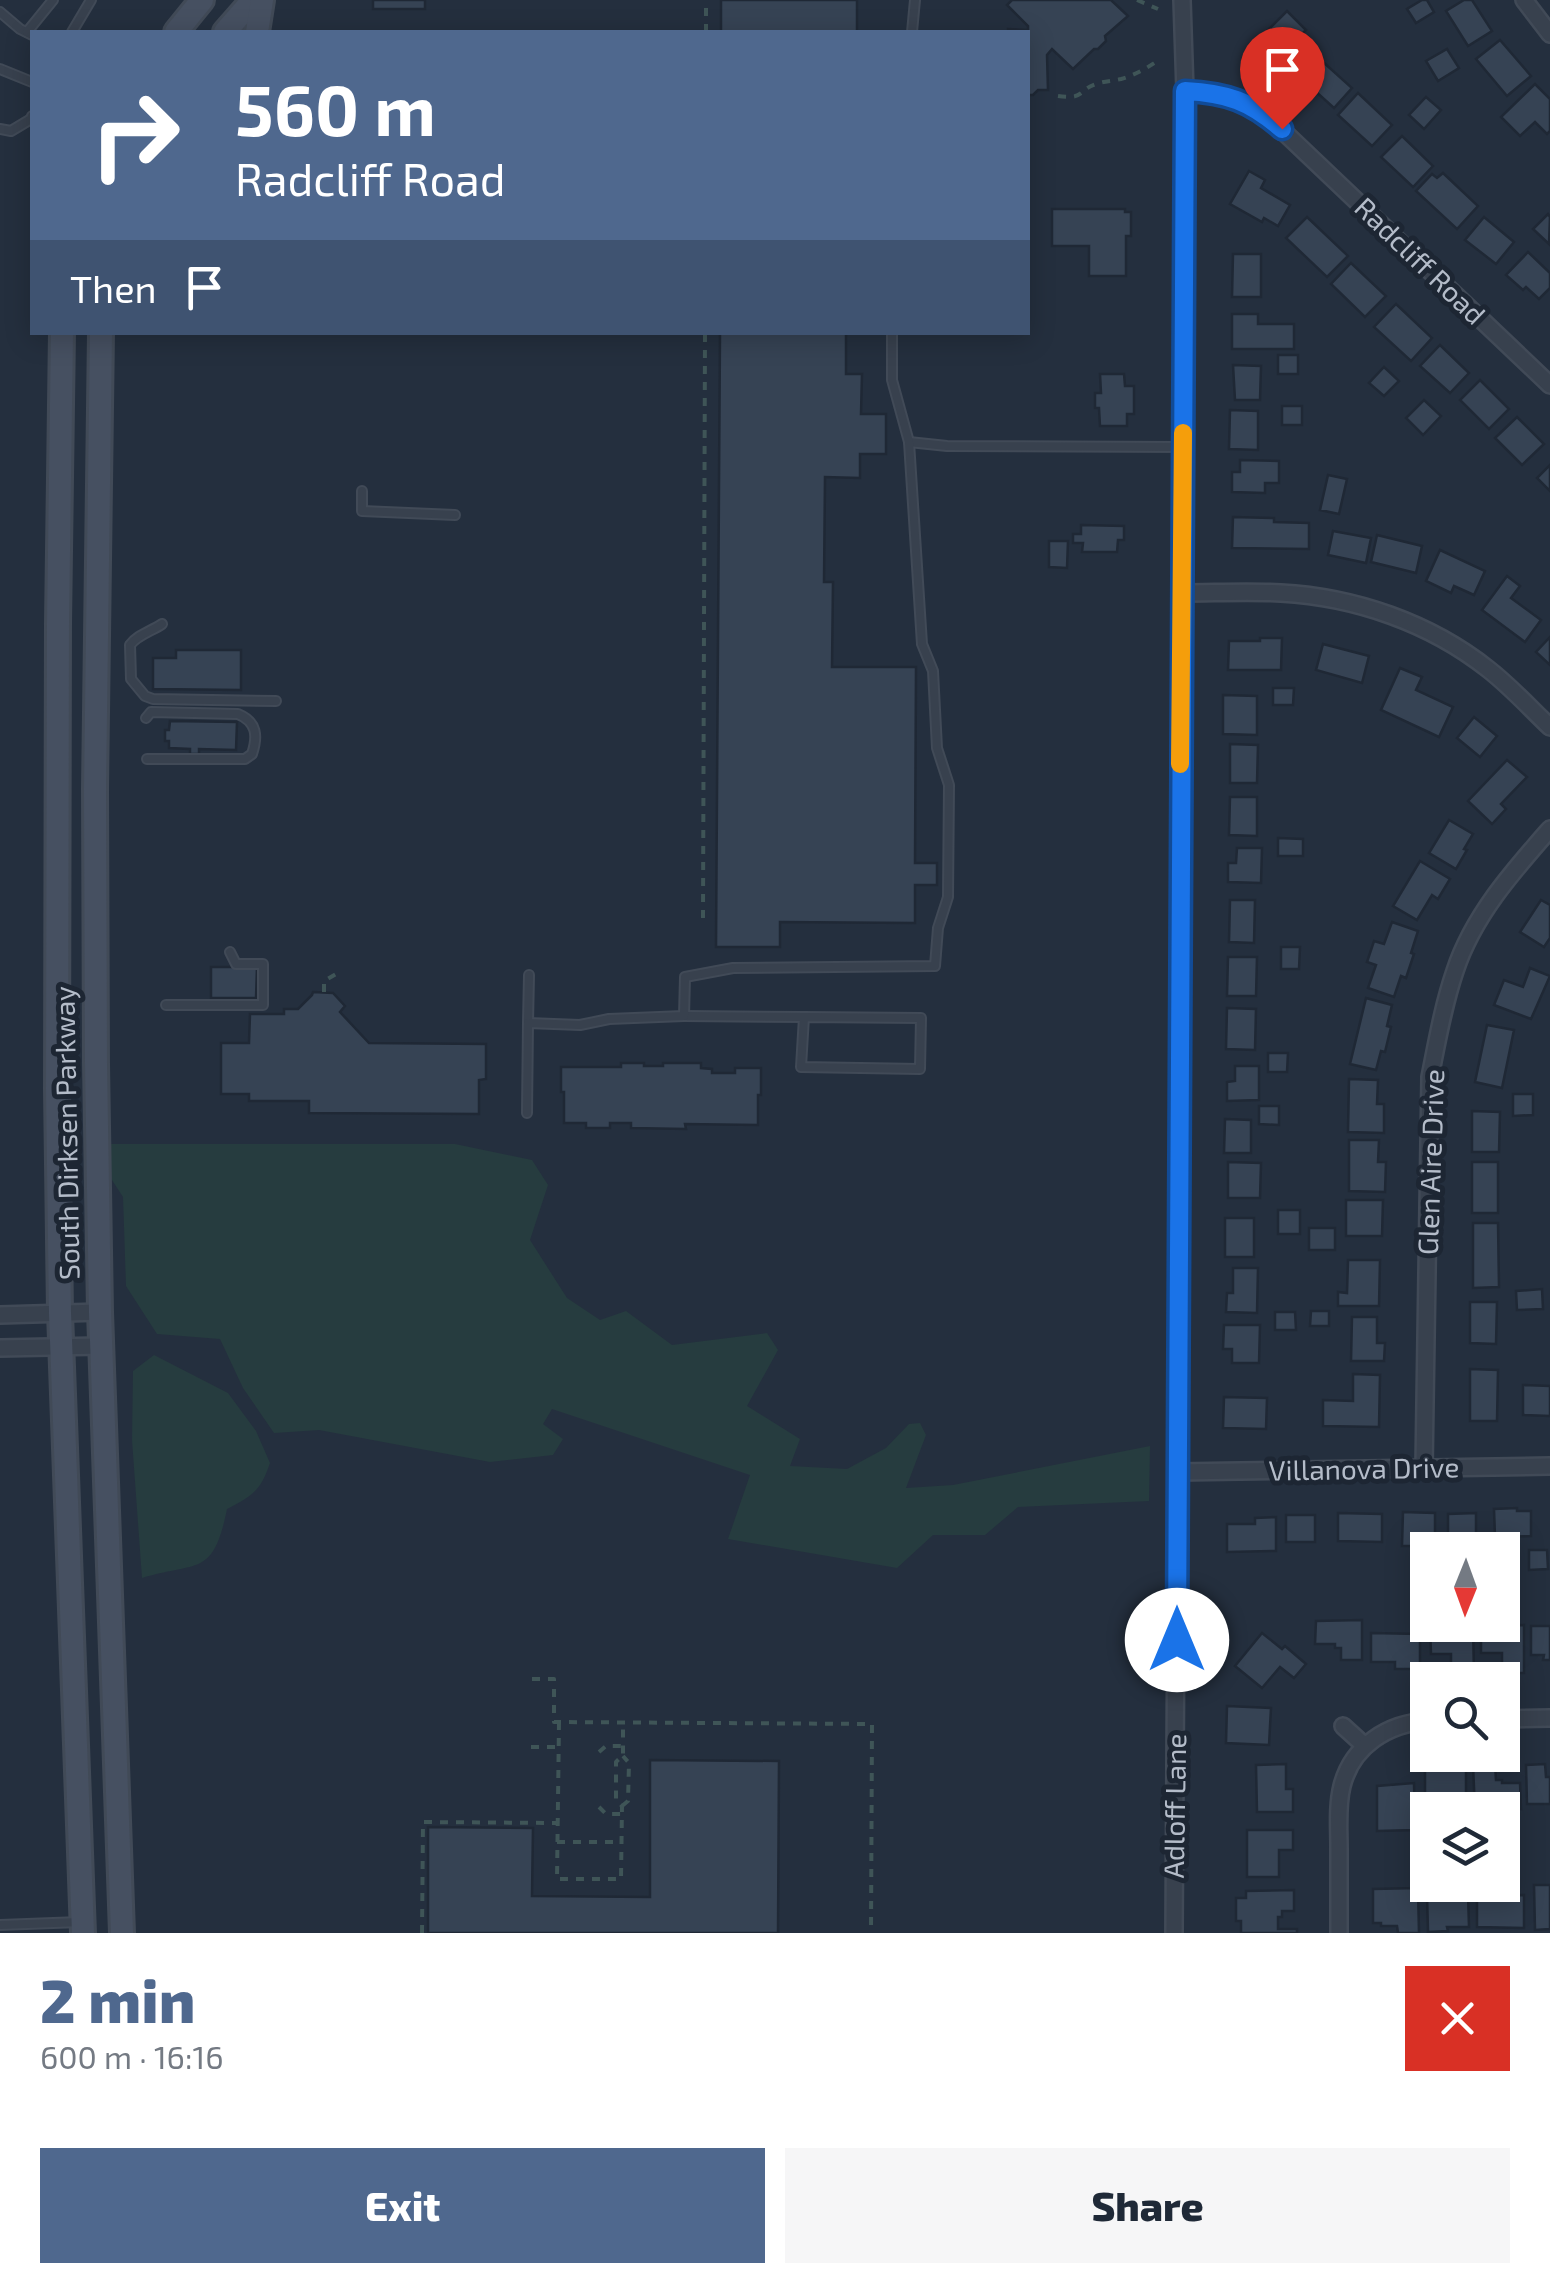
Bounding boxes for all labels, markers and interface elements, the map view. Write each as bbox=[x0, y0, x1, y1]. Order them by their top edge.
pin bbox=[1240, 27, 1325, 130]
icon: arrive bbox=[1255, 42, 1310, 97]
text: 560 m bbox=[235, 66, 436, 150]
icon: right bbox=[70, 70, 200, 200]
text: Radcliff Road bbox=[235, 151, 506, 205]
street label: Radcliff Road bbox=[1348, 190, 1493, 331]
icon: arrive bbox=[177, 260, 232, 315]
text: Then bbox=[70, 265, 157, 311]
street label: South Dirksen Parkway bbox=[46, 986, 86, 1280]
street label: Glen Aire Drive bbox=[1410, 1069, 1450, 1255]
street label: Villanova Drive bbox=[1268, 1449, 1460, 1487]
north arrow bbox=[1410, 1532, 1520, 1642]
map controls bbox=[1410, 1532, 1520, 1902]
position arrow bbox=[1125, 1588, 1229, 1692]
button: search bbox=[1410, 1662, 1520, 1772]
street label: Adloff Lane bbox=[1156, 1733, 1192, 1879]
button: layers bbox=[1410, 1792, 1520, 1902]
text: 2 min bbox=[40, 1963, 195, 2035]
button: close bbox=[1405, 1966, 1510, 2071]
text: 600 m · 16:16 bbox=[40, 2037, 224, 2075]
button: Exit bbox=[40, 2148, 765, 2263]
button: Share bbox=[785, 2148, 1510, 2263]

